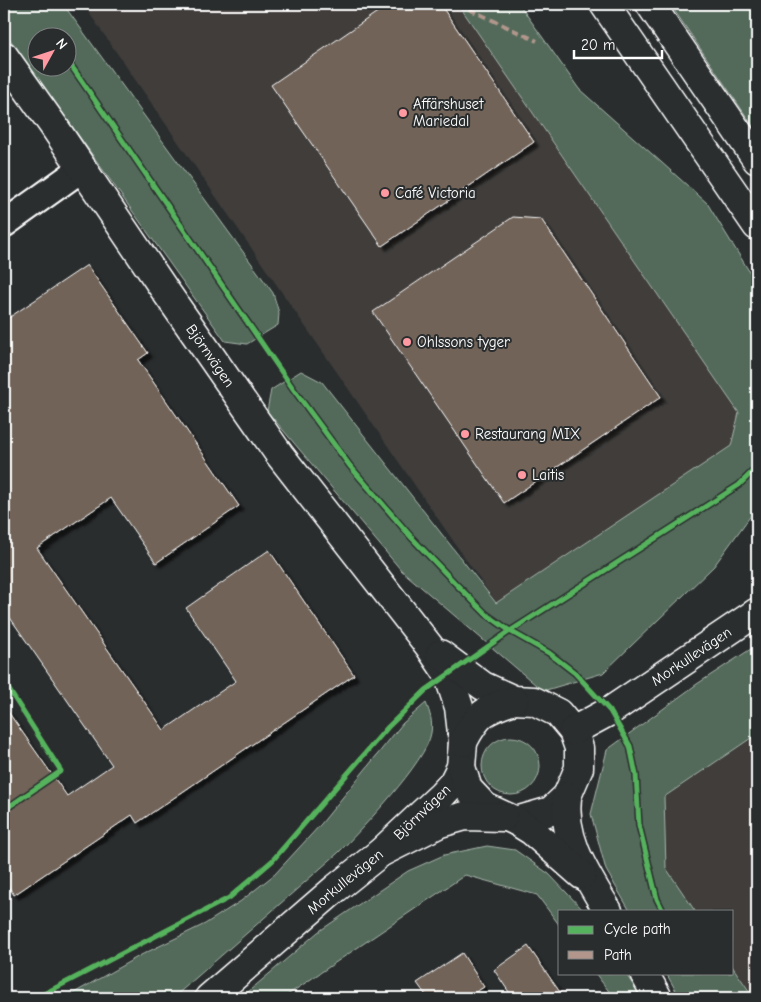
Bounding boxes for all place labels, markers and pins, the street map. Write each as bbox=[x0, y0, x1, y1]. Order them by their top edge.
place label: Affärshuset Mariedal bbox=[413, 95, 484, 130]
marker: Affärshuset Mariedal bbox=[397, 107, 409, 119]
place label: Café Victoria bbox=[395, 184, 476, 202]
marker: Café Victoria bbox=[379, 187, 391, 199]
place label: Ohlssons tyger bbox=[417, 333, 510, 351]
marker: Ohlssons tyger bbox=[401, 336, 413, 348]
place label: Restaurang MIX bbox=[475, 425, 580, 443]
marker: Restaurang MIX bbox=[459, 428, 471, 440]
place label: Laitis bbox=[532, 466, 564, 484]
marker: Laitis bbox=[516, 469, 528, 481]

